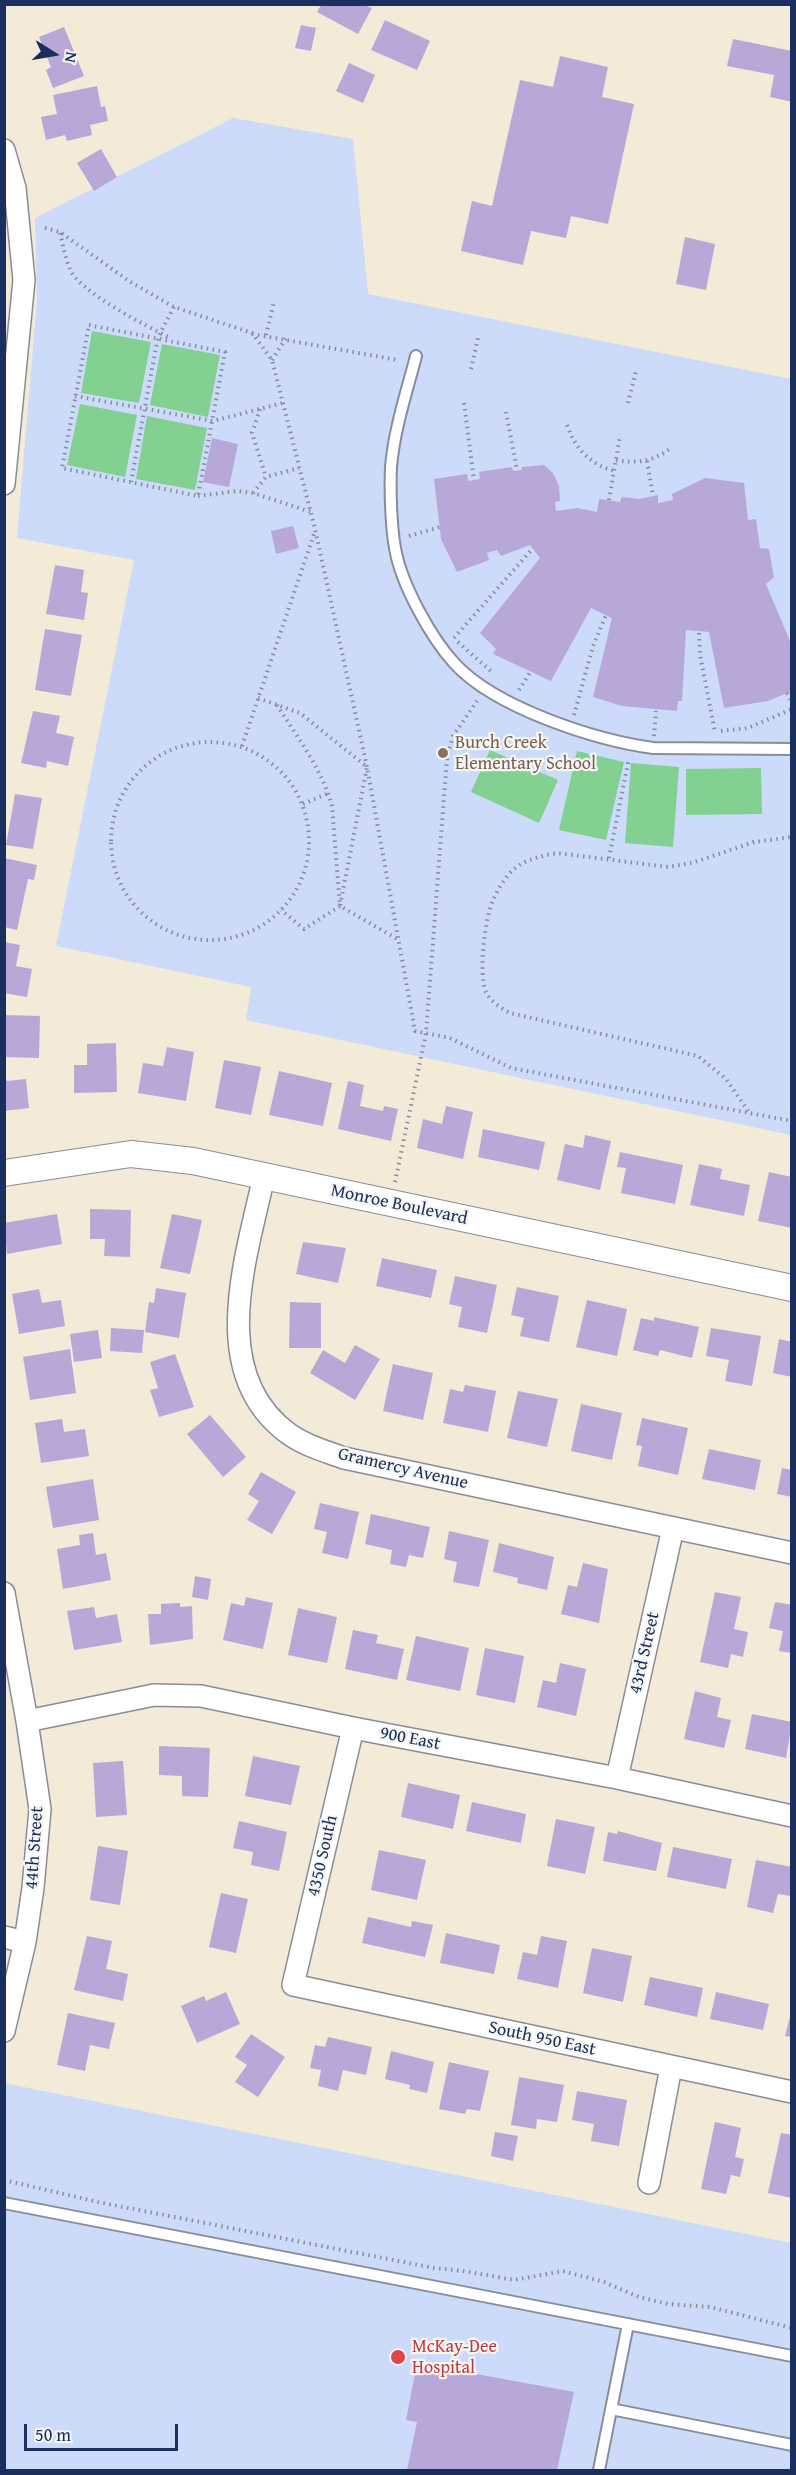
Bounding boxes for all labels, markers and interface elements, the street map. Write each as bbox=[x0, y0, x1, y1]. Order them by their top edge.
north arrow bbox=[24, 24, 84, 84]
text: N bbox=[59, 50, 84, 65]
place label: Burch Creek Elementary School bbox=[455, 732, 596, 774]
marker: Burch Creek Elementary School bbox=[436, 746, 450, 760]
street label: Monroe Boulevard bbox=[329, 1180, 469, 1230]
street label: Gramercy Avenue bbox=[336, 1444, 470, 1494]
street label: 43rd Street bbox=[625, 1610, 665, 1696]
street label: 900 East bbox=[378, 1723, 442, 1755]
street label: 44th Street bbox=[21, 1806, 49, 1890]
street label: 4350 South bbox=[303, 1813, 343, 1899]
street label: South 950 East bbox=[486, 2017, 598, 2061]
place label: McKay-Dee Hospital bbox=[412, 2336, 497, 2378]
marker: McKay-Dee Hospital bbox=[389, 2348, 407, 2366]
scale bar bbox=[27, 2412, 182, 2450]
text: 50 m bbox=[35, 2421, 71, 2448]

